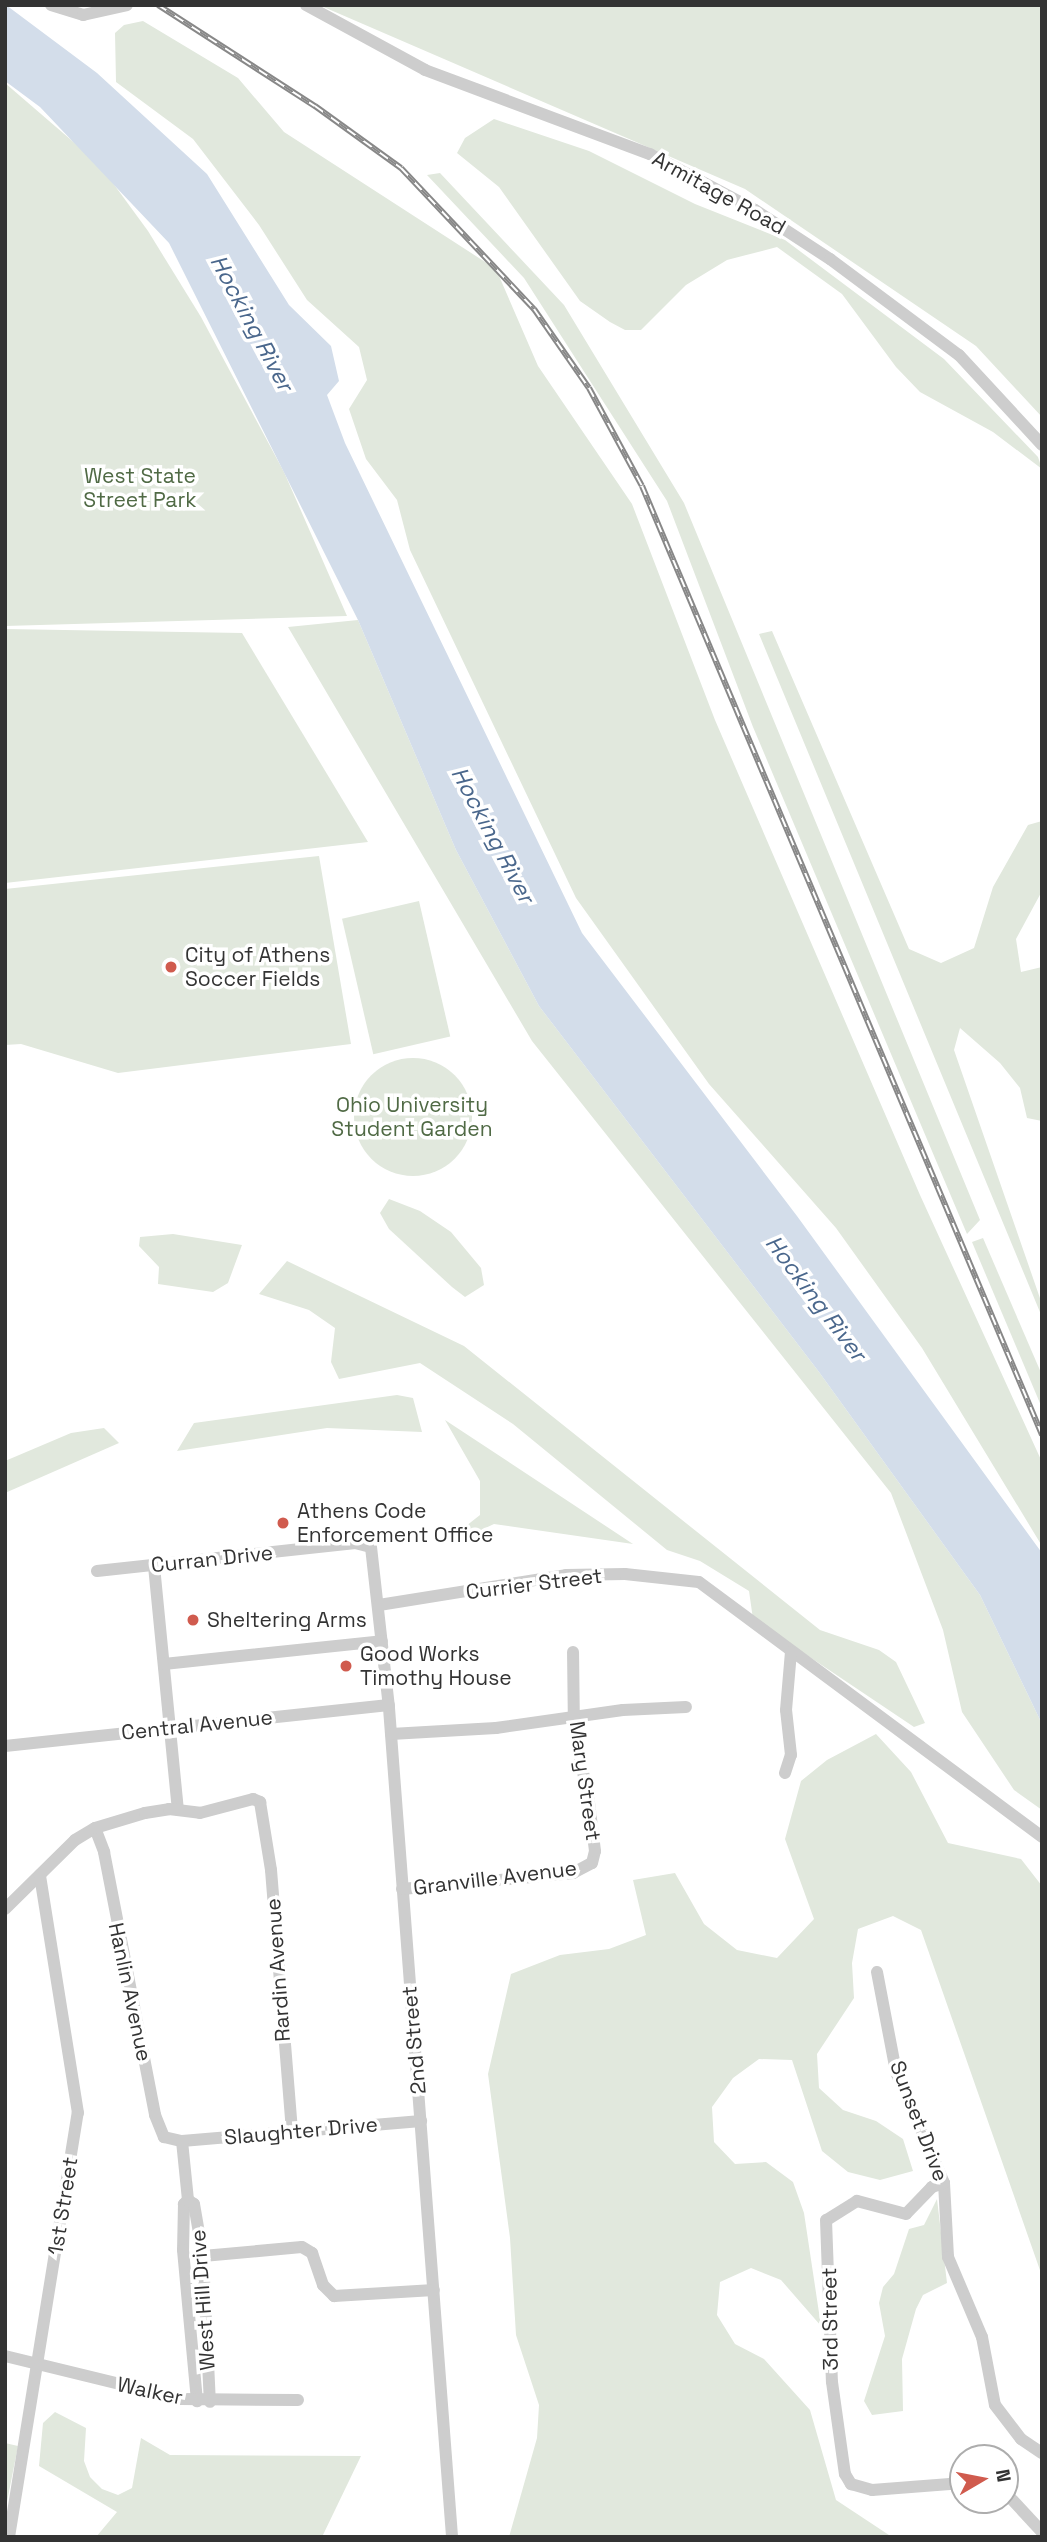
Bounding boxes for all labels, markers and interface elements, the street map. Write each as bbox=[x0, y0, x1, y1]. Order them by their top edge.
street label: Armitage Road bbox=[648, 146, 790, 240]
water label: Hocking River bbox=[205, 250, 299, 396]
park label: West State Street Park bbox=[83, 463, 197, 513]
water label: Hocking River bbox=[446, 762, 540, 908]
place label: City of Athens Soccer Fields bbox=[185, 942, 331, 992]
marker: City of Athens Soccer Fields bbox=[163, 959, 179, 975]
park label: Ohio University Student Garden bbox=[331, 1092, 493, 1142]
water label: Hocking River bbox=[760, 1230, 872, 1366]
place label: Athens Code Enforcement Office bbox=[297, 1498, 494, 1548]
marker: Athens Code Enforcement Office bbox=[275, 1515, 291, 1531]
street label: Curran Drive bbox=[150, 1540, 274, 1578]
street label: Currier Street bbox=[464, 1563, 604, 1605]
place label: Sheltering Arms bbox=[207, 1607, 367, 1633]
marker: Sheltering Arms bbox=[185, 1612, 201, 1628]
place label: Good Works Timothy House bbox=[360, 1641, 512, 1691]
marker: Good Works Timothy House bbox=[338, 1658, 354, 1674]
street label: Central Avenue bbox=[120, 1704, 274, 1746]
street label: Mary Street bbox=[564, 1720, 606, 1842]
street label: Granville Avenue bbox=[412, 1855, 578, 1901]
street label: Rardin Avenue bbox=[260, 1897, 296, 2043]
street label: Hanlin Avenue bbox=[103, 1920, 157, 2064]
street label: 2nd Street bbox=[397, 1985, 431, 2095]
street label: Sunset Drive bbox=[884, 2057, 954, 2185]
street label: Slaughter Drive bbox=[223, 2112, 379, 2150]
street label: 1st Street bbox=[43, 2155, 83, 2257]
street label: West Hill Drive bbox=[186, 2229, 220, 2371]
street label: 3rd Street bbox=[817, 2267, 843, 2371]
street label: Walker bbox=[115, 2372, 185, 2410]
north arrow bbox=[949, 2444, 1019, 2514]
text: N bbox=[990, 2467, 1017, 2484]

